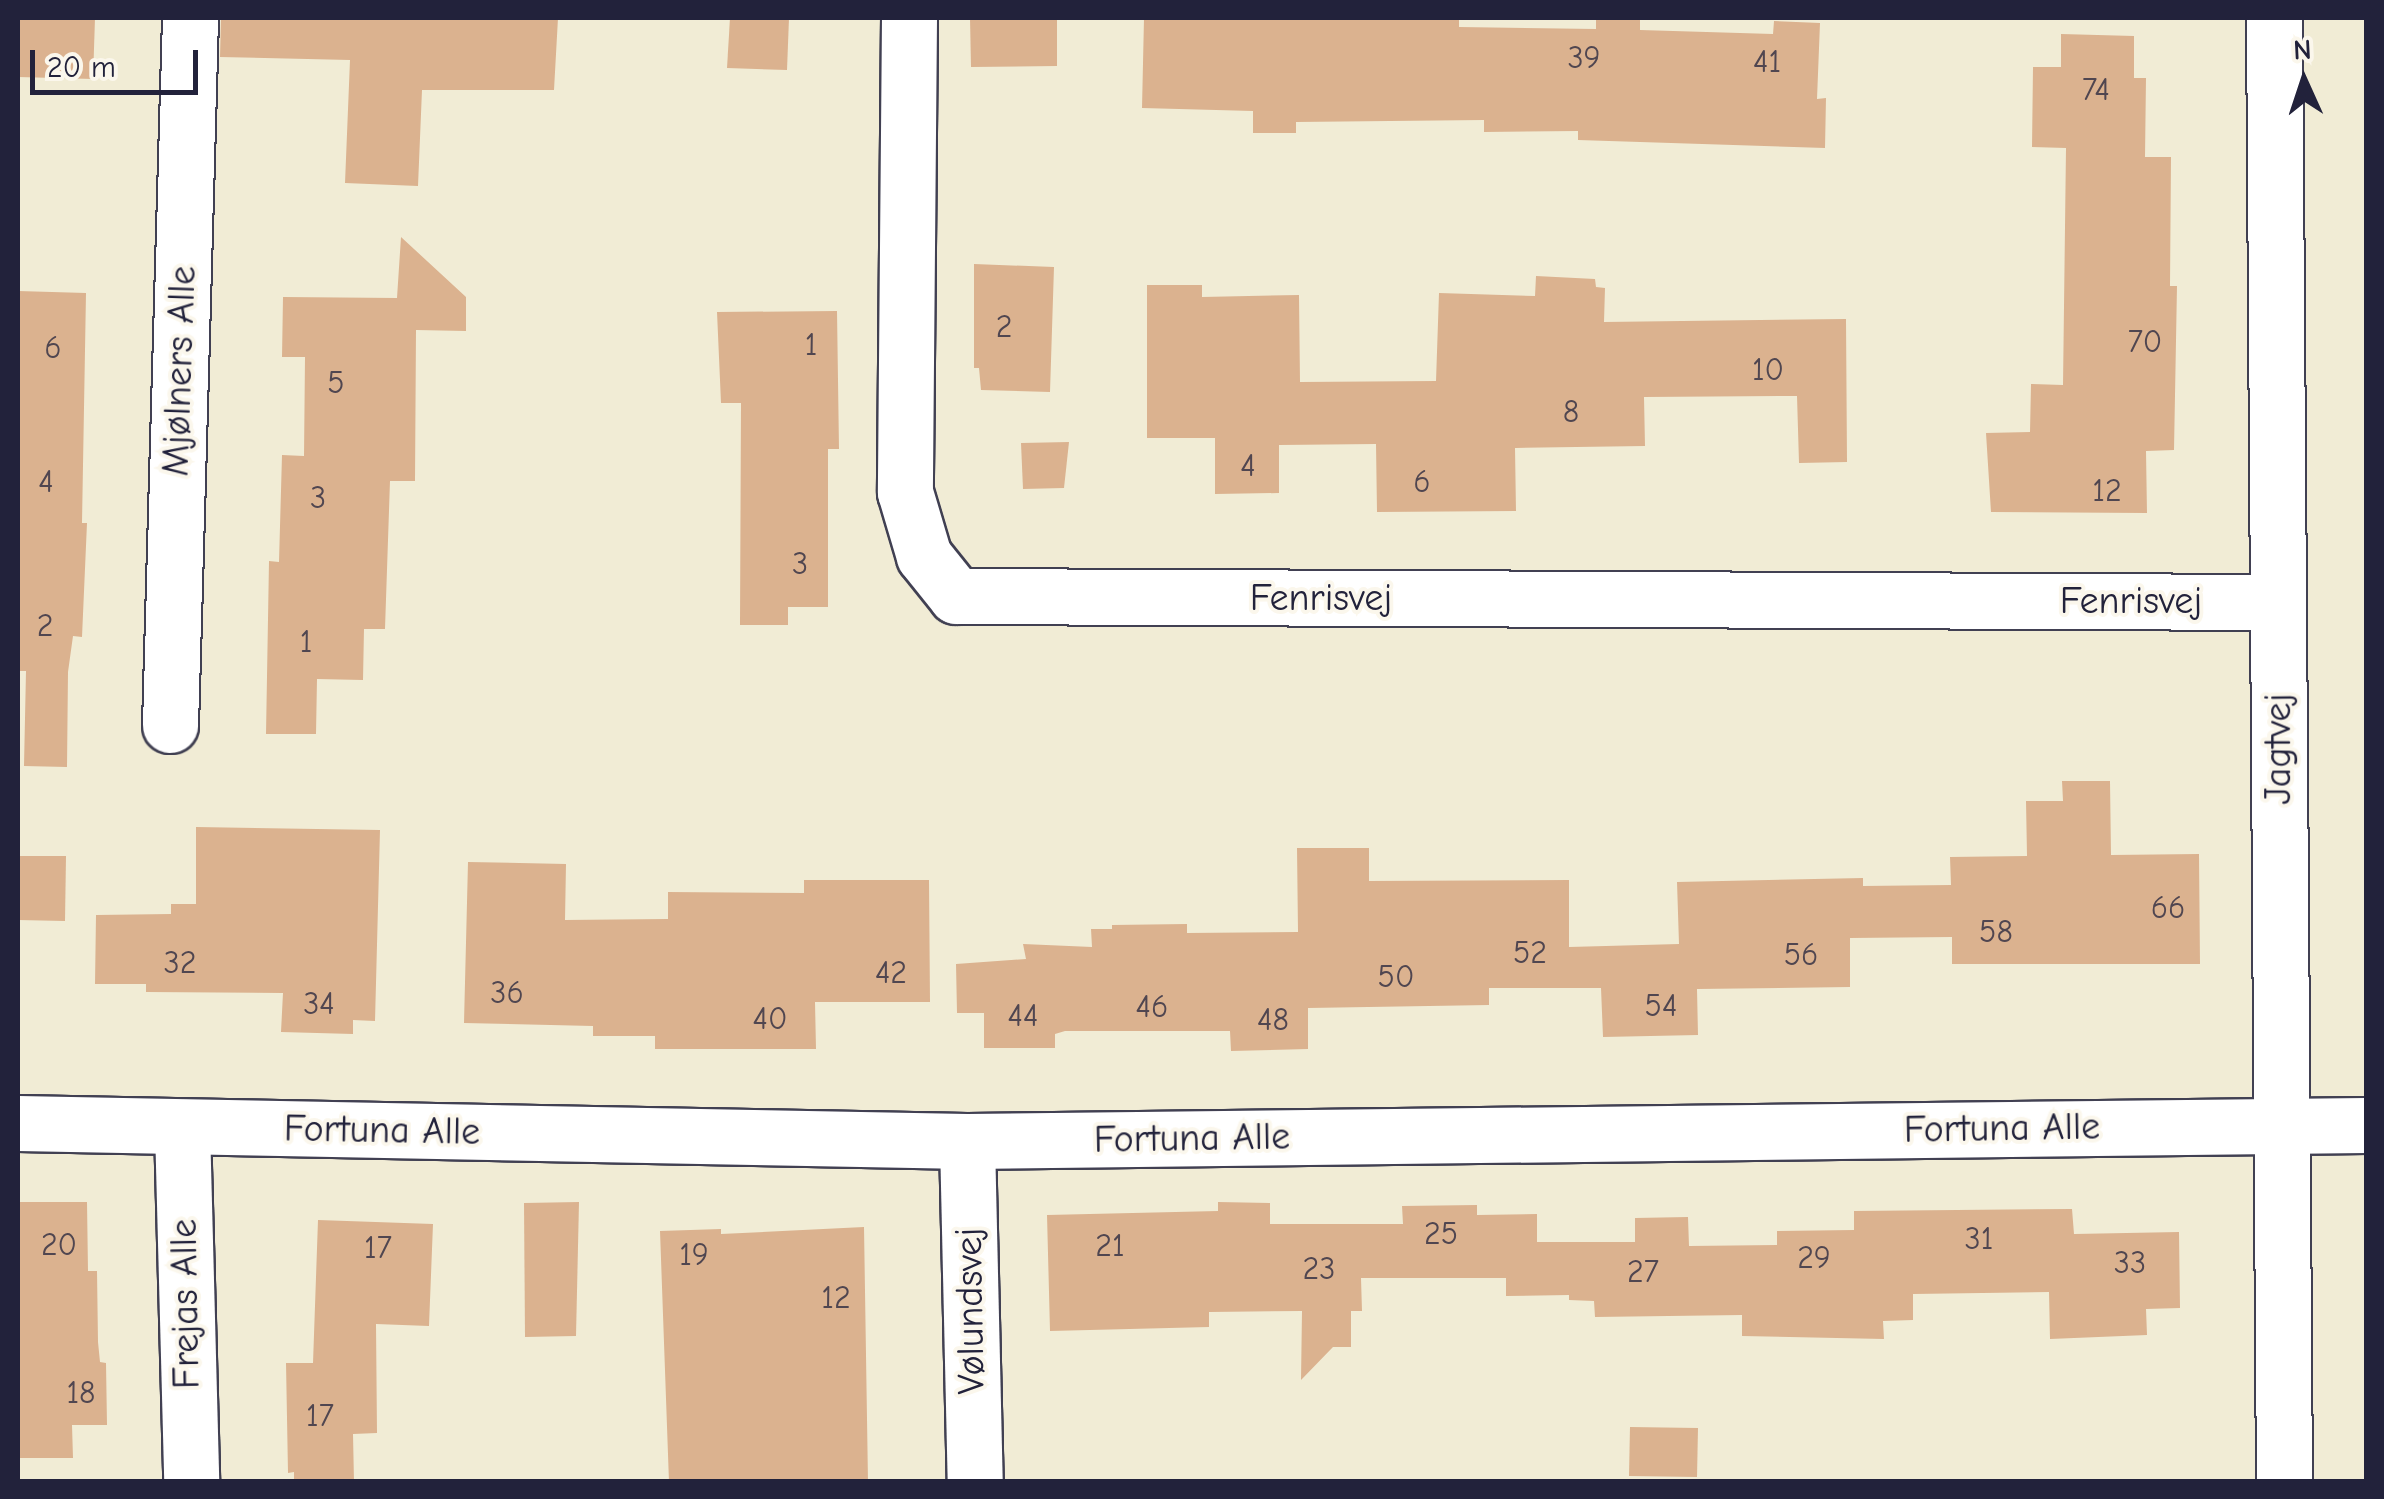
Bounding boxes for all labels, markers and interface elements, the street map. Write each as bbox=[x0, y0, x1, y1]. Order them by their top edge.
scale bar bbox=[35, 30, 202, 92]
north arrow bbox=[2254, 30, 2354, 130]
text: N bbox=[2292, 34, 2312, 66]
house number: 39 bbox=[1567, 39, 1601, 77]
house number: 41 bbox=[1753, 43, 1781, 81]
text: 20 m bbox=[47, 50, 116, 85]
house number: 74 bbox=[2082, 71, 2110, 109]
street label: Mjølners Alle bbox=[154, 265, 206, 477]
house number: 2 bbox=[996, 308, 1012, 346]
house number: 70 bbox=[2128, 323, 2162, 361]
house number: 1 bbox=[805, 326, 817, 364]
house number: 6 bbox=[44, 329, 62, 367]
house number: 10 bbox=[1752, 351, 1784, 389]
house number: 5 bbox=[327, 364, 345, 402]
house number: 8 bbox=[1563, 393, 1579, 431]
house number: 4 bbox=[1240, 447, 1256, 485]
house number: 4 bbox=[38, 463, 54, 501]
house number: 6 bbox=[1413, 463, 1431, 501]
house number: 12 bbox=[2092, 472, 2122, 510]
house number: 3 bbox=[310, 479, 326, 517]
house number: 3 bbox=[792, 545, 808, 583]
street label: Fenrisvej bbox=[1250, 576, 1392, 622]
street label: Fenrisvej bbox=[2060, 579, 2202, 625]
house number: 2 bbox=[37, 607, 53, 645]
house number: 1 bbox=[300, 623, 312, 661]
street label: Jagtvej bbox=[2256, 693, 2302, 805]
house number: 66 bbox=[2151, 889, 2185, 927]
house number: 58 bbox=[1979, 913, 2013, 951]
house number: 52 bbox=[1513, 934, 1547, 972]
house number: 56 bbox=[1784, 936, 1818, 974]
house number: 32 bbox=[164, 944, 196, 982]
house number: 42 bbox=[875, 954, 907, 992]
house number: 50 bbox=[1378, 958, 1414, 996]
house number: 36 bbox=[490, 974, 524, 1012]
house number: 34 bbox=[303, 985, 335, 1023]
house number: 54 bbox=[1645, 987, 1677, 1025]
house number: 46 bbox=[1136, 988, 1168, 1026]
house number: 44 bbox=[1008, 997, 1038, 1035]
house number: 40 bbox=[753, 1000, 787, 1038]
house number: 48 bbox=[1257, 1001, 1289, 1039]
street label: Fortuna Alle bbox=[1903, 1104, 2101, 1154]
street label: Fortuna Alle bbox=[283, 1106, 481, 1156]
street label: Fortuna Alle bbox=[1093, 1114, 1291, 1164]
house number: 25 bbox=[1424, 1215, 1458, 1253]
street label: Frejas Alle bbox=[162, 1219, 210, 1389]
house number: 31 bbox=[1965, 1220, 1993, 1258]
house number: 20 bbox=[41, 1226, 77, 1264]
street label: Vølundsvej bbox=[947, 1227, 995, 1395]
house number: 21 bbox=[1095, 1227, 1125, 1265]
house number: 17 bbox=[364, 1229, 392, 1267]
house number: 19 bbox=[679, 1236, 709, 1274]
house number: 29 bbox=[1797, 1239, 1831, 1277]
house number: 33 bbox=[2114, 1244, 2146, 1282]
house number: 23 bbox=[1303, 1250, 1335, 1288]
house number: 27 bbox=[1627, 1253, 1659, 1291]
house number: 12 bbox=[821, 1279, 851, 1317]
house number: 18 bbox=[66, 1374, 96, 1412]
house number: 17 bbox=[306, 1397, 334, 1435]

